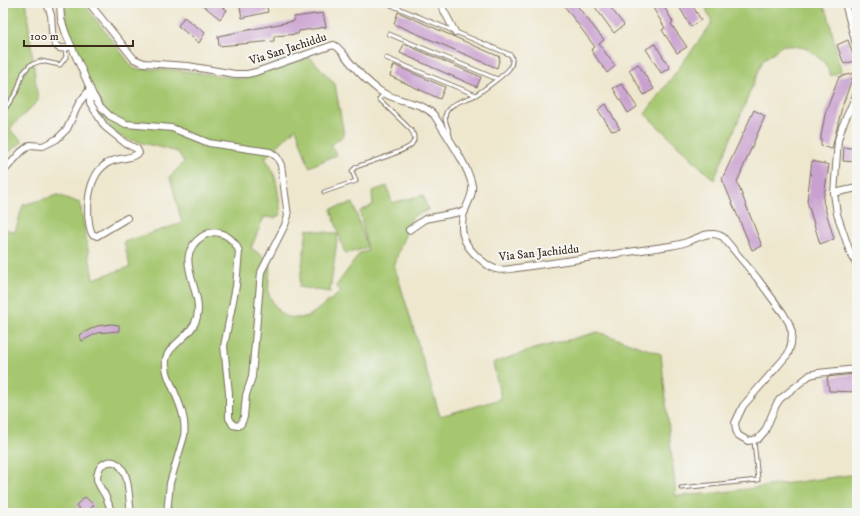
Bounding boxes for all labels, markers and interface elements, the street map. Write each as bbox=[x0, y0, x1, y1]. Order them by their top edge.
scale bar bbox=[24, 22, 133, 48]
text: 100 m bbox=[30, 29, 59, 44]
street label: Via San Jachiddu bbox=[246, 29, 329, 69]
street label: Via San Jachiddu bbox=[497, 241, 580, 265]

